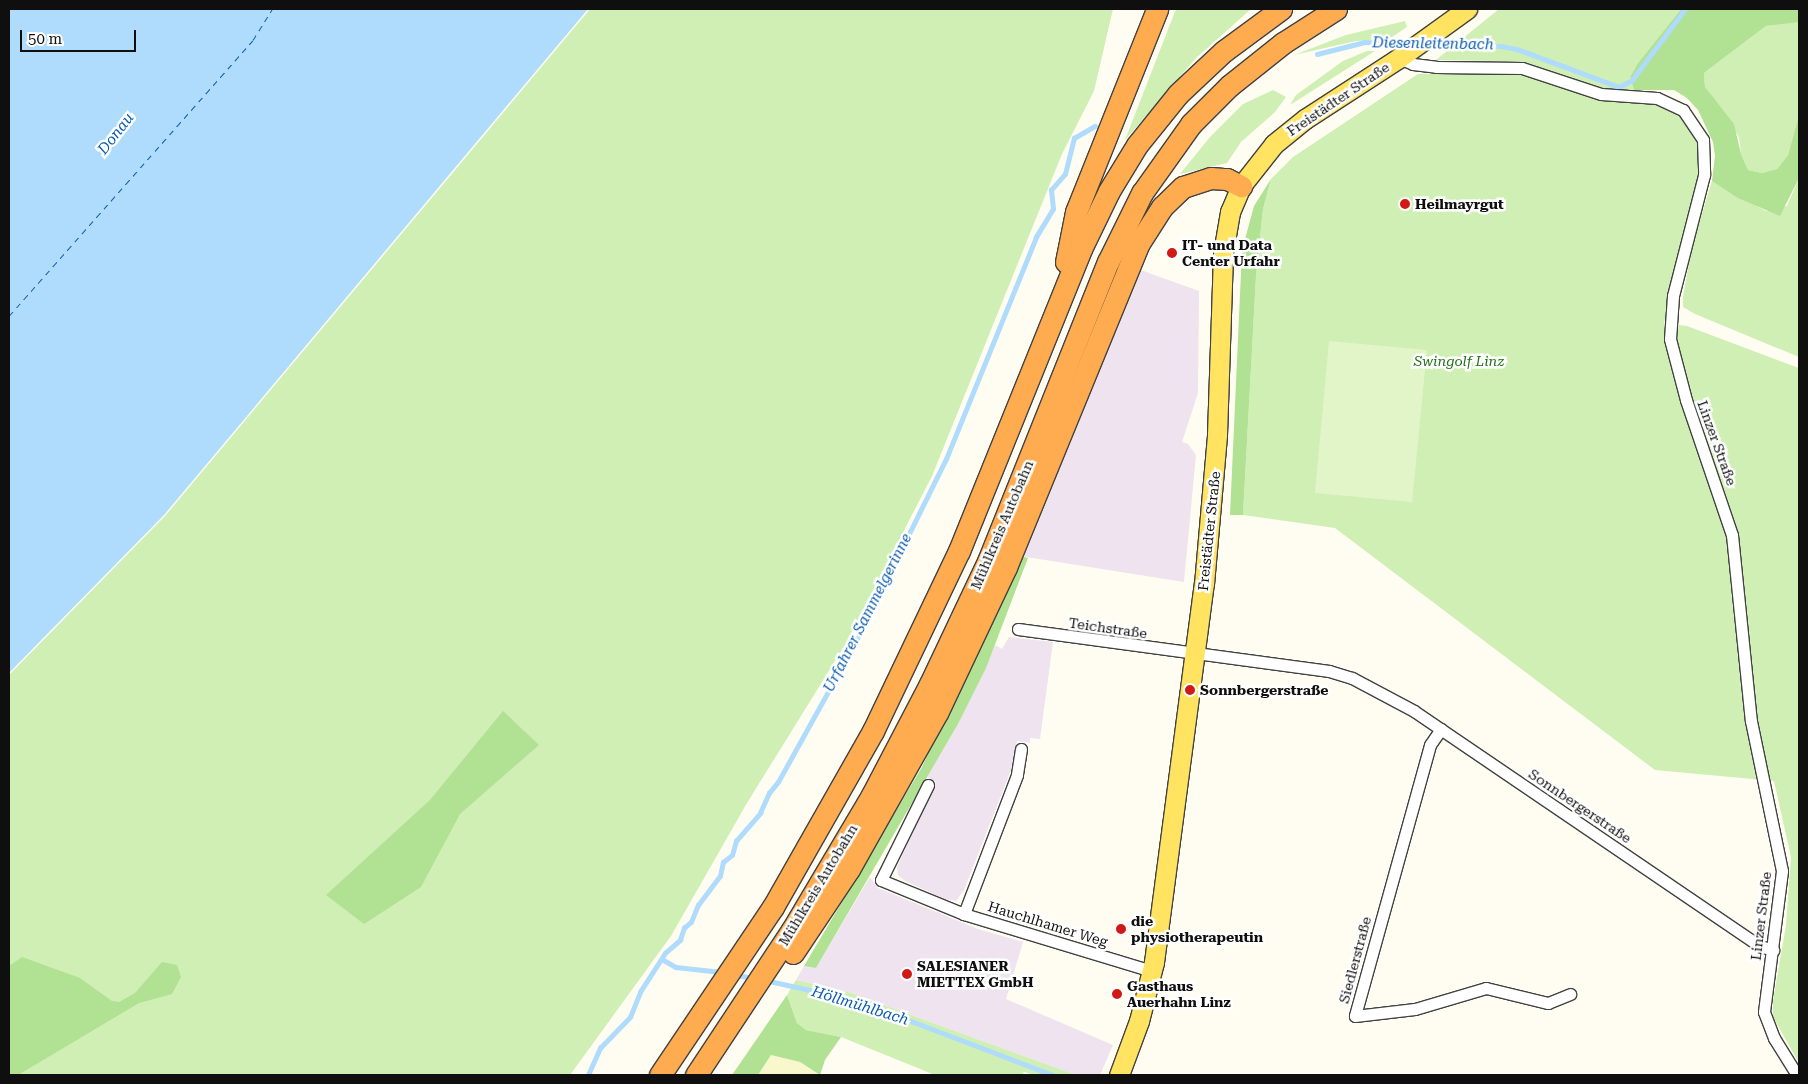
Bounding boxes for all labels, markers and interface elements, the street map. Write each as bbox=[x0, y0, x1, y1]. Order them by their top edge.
scale bar bbox=[22, 20, 139, 52]
text: 50 m bbox=[28, 30, 62, 48]
water label: Diesenleitenbach bbox=[1372, 34, 1494, 54]
street label: Freistädter Straße bbox=[1284, 59, 1392, 139]
water label: Donau bbox=[94, 110, 138, 158]
place label: Heilmayrgut bbox=[1415, 196, 1504, 212]
marker: Heilmayrgut bbox=[1399, 198, 1411, 210]
place label: IT- und Data Center Urfahr bbox=[1182, 237, 1280, 270]
marker: IT- und Data Center Urfahr bbox=[1166, 247, 1178, 259]
park label: Swingolf Linz bbox=[1414, 353, 1504, 369]
street label: Linzer Straße bbox=[1694, 398, 1740, 488]
street label: Mühlkreis Autobahn bbox=[967, 458, 1037, 592]
street label: Freistädter Straße bbox=[1194, 471, 1224, 591]
water label: Urfahrer Sammelgerinne bbox=[820, 531, 916, 695]
street label: Teichstraße bbox=[1068, 614, 1148, 642]
place label: Sonnbergerstraße bbox=[1200, 682, 1328, 698]
marker: Sonnbergerstraße bbox=[1184, 684, 1196, 696]
street label: Sonnbergerstraße bbox=[1525, 765, 1635, 847]
street label: Mühlkreis Autobahn bbox=[775, 821, 861, 949]
street label: Linzer Straße bbox=[1747, 871, 1775, 961]
street label: Hauchlhamer Weg bbox=[986, 898, 1110, 950]
place label: die physiotherapeutin bbox=[1131, 913, 1263, 946]
street label: Siedlerstraße bbox=[1335, 915, 1375, 1005]
marker: die physiotherapeutin bbox=[1115, 923, 1127, 935]
place label: SALESIANER MIETTEX GmbH bbox=[917, 958, 1034, 990]
marker: SALESIANER MIETTEX GmbH bbox=[901, 968, 913, 980]
place label: Gasthaus Auerhahn Linz bbox=[1127, 978, 1231, 1010]
water label: Höllmühlbach bbox=[809, 983, 911, 1029]
marker: Gasthaus Auerhahn Linz bbox=[1111, 988, 1123, 1000]

